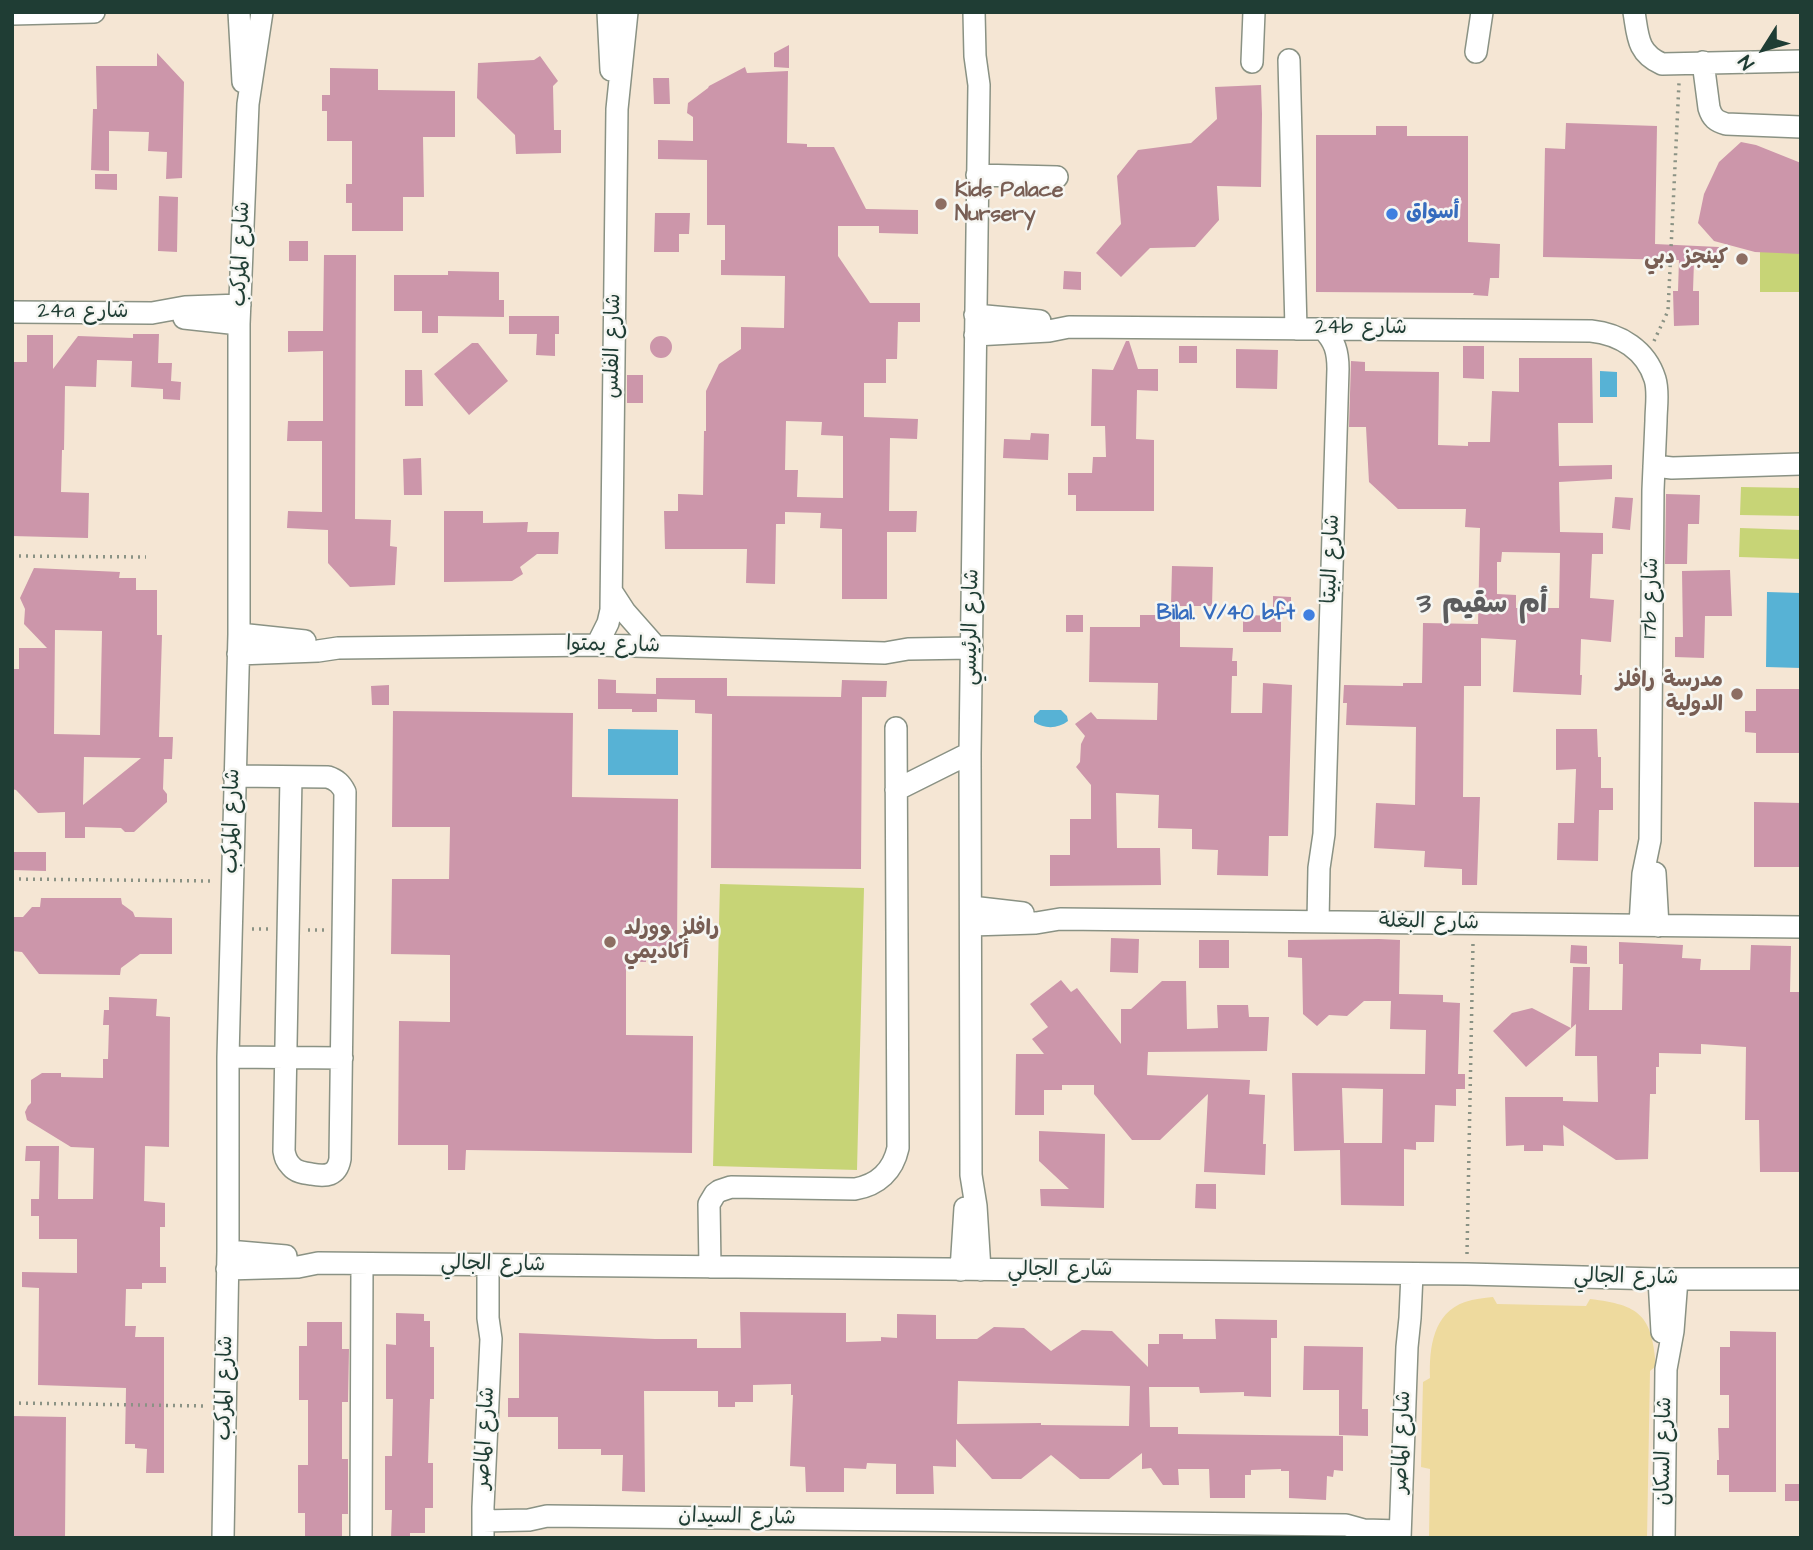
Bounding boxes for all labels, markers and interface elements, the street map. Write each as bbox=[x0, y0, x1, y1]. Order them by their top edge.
north arrow bbox=[1729, 14, 1799, 84]
text: N bbox=[1732, 49, 1761, 75]
place label: Kids Palace Nursery bbox=[955, 179, 1063, 229]
marker: Kids Palace Nursery bbox=[933, 196, 949, 212]
street label: شارع المركب bbox=[228, 201, 256, 307]
place label: أسواق bbox=[1406, 201, 1459, 227]
marker: أسواق bbox=[1384, 206, 1400, 222]
place label: كينجز دبي bbox=[1644, 246, 1728, 272]
marker: كينجز دبي bbox=[1734, 251, 1750, 267]
street label: شارع الفلس bbox=[600, 293, 628, 399]
street label: 24a شارع bbox=[38, 300, 128, 326]
street label: 24b شارع bbox=[1315, 316, 1407, 342]
street label: شارع البيتا bbox=[1318, 514, 1346, 604]
street label: 17b شارع bbox=[1639, 557, 1665, 639]
street label: شارع الرئيسي bbox=[958, 568, 986, 686]
district label: أم سقيم 3 bbox=[1417, 589, 1547, 623]
place label: Bilal. V/40 bft bbox=[1157, 602, 1295, 628]
marker: Bilal. V/40 bft bbox=[1301, 607, 1317, 623]
street label: شارع يمتوا bbox=[566, 633, 660, 659]
place label: مدرسة رافلز الدولية bbox=[1616, 669, 1723, 719]
marker: مدرسة رافلز الدولية bbox=[1729, 686, 1745, 702]
street label: شارع المركب bbox=[219, 768, 247, 874]
street label: شارع البغلة bbox=[1379, 910, 1479, 936]
place label: رافلز وورلد أكاديمي bbox=[624, 917, 719, 967]
marker: رافلز وورلد أكاديمي bbox=[602, 934, 618, 950]
street label: شارع الجالي bbox=[440, 1251, 546, 1279]
street label: شارع الجالي bbox=[1008, 1258, 1112, 1284]
street label: شارع الجالي bbox=[1573, 1264, 1679, 1292]
street label: شارع المركب bbox=[212, 1335, 240, 1441]
street label: شارع الماصر bbox=[471, 1386, 501, 1490]
street label: شارع الماصر bbox=[1389, 1390, 1417, 1494]
street label: شارع السكان bbox=[1651, 1396, 1679, 1506]
street label: شارع السيدان bbox=[678, 1504, 796, 1532]

